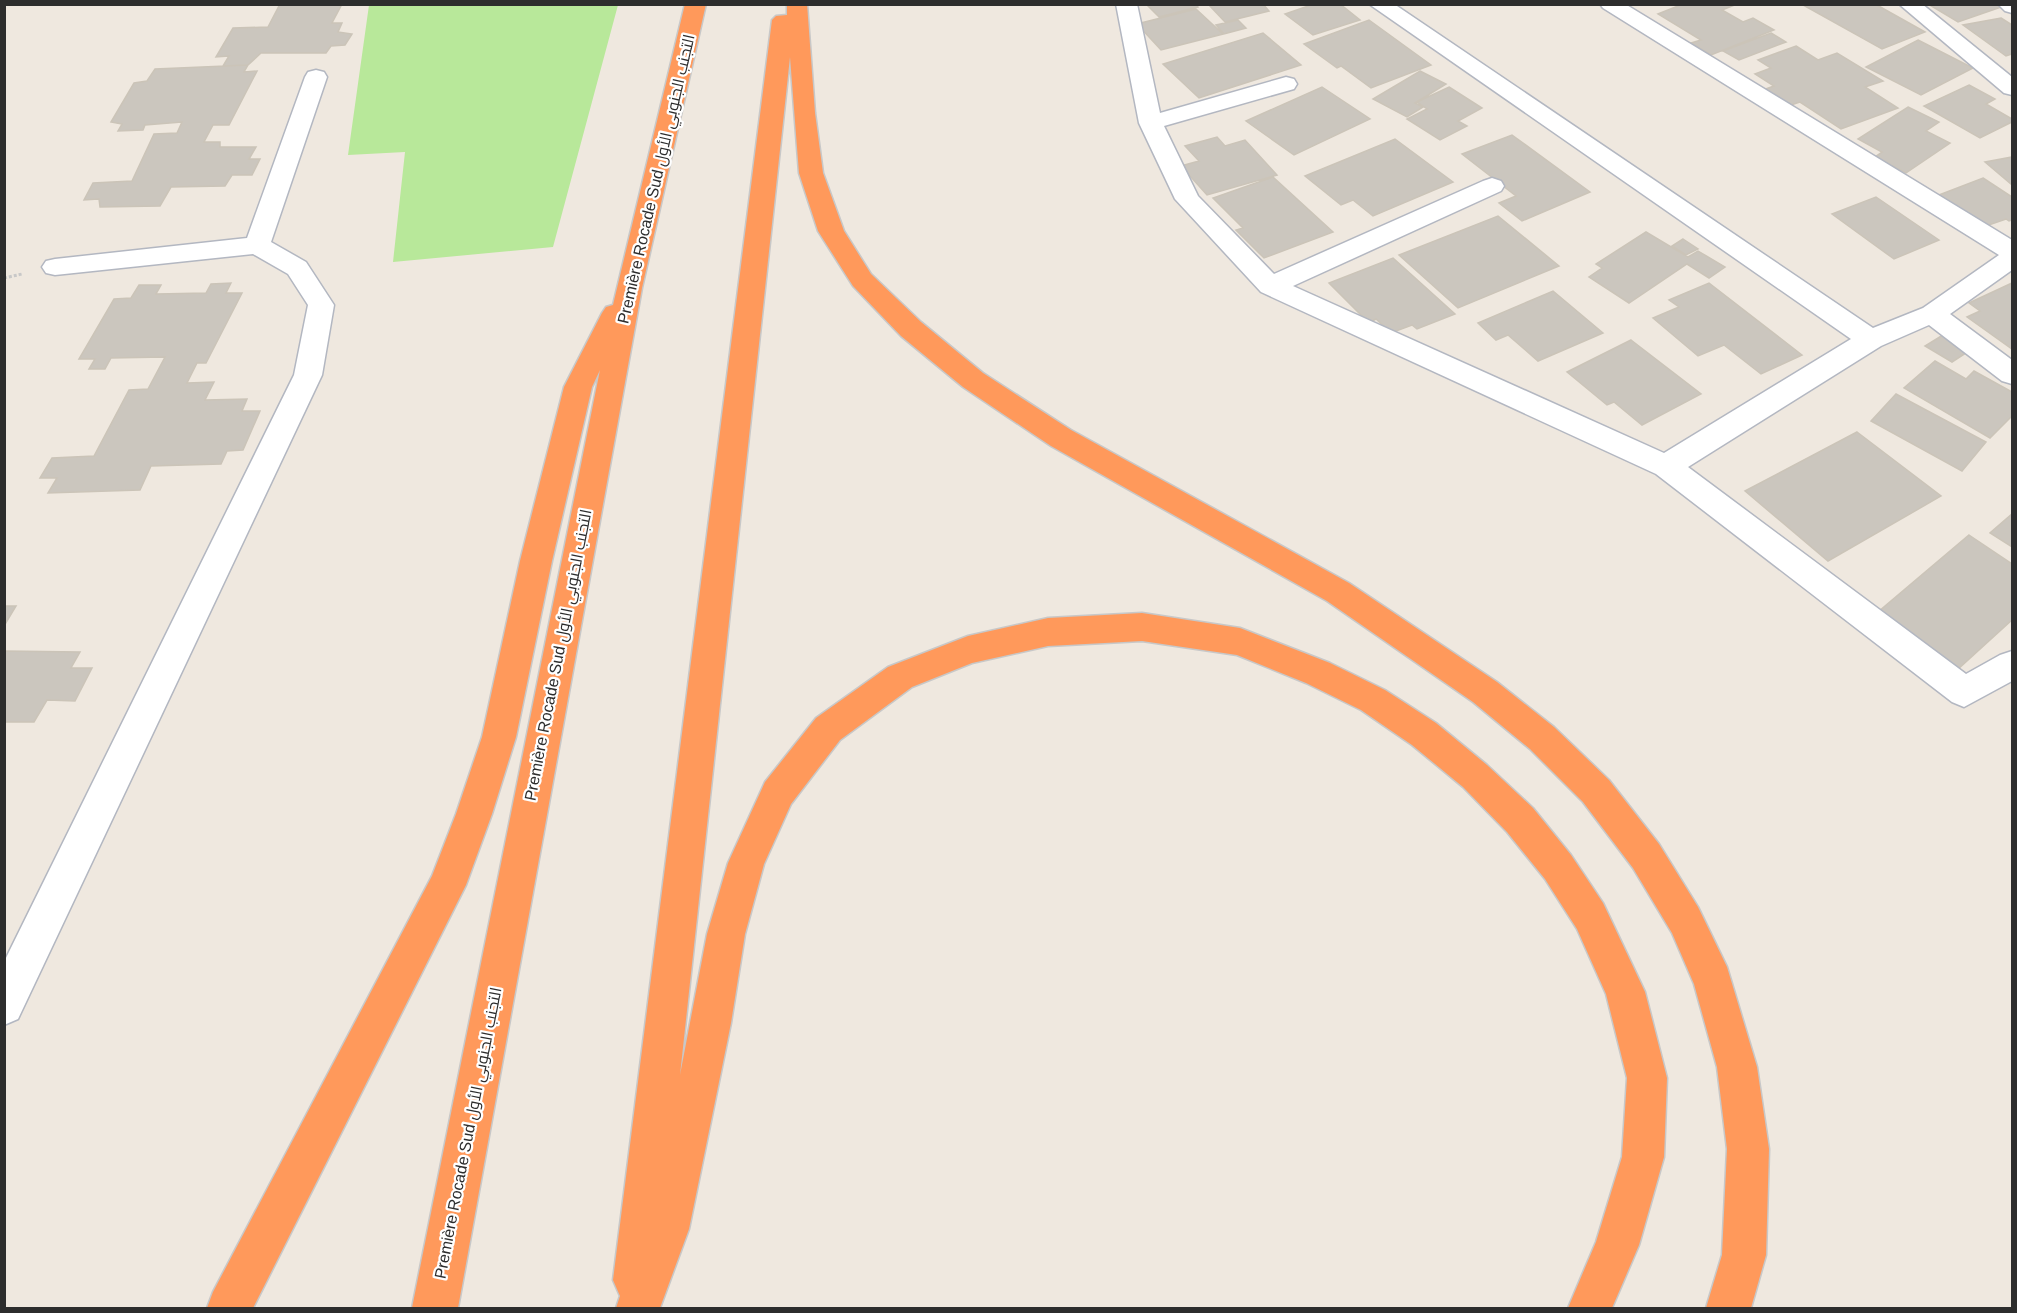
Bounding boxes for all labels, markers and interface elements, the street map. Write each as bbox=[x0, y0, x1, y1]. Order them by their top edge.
street label: Première Rocade Sud التجنب الجنوبي الأول bbox=[614, 33, 702, 326]
street label: Première Rocade Sud التجنب الجنوبي الأول bbox=[521, 508, 600, 803]
street label: Première Rocade Sud التجنب الجنوبي الأول bbox=[431, 986, 510, 1281]

